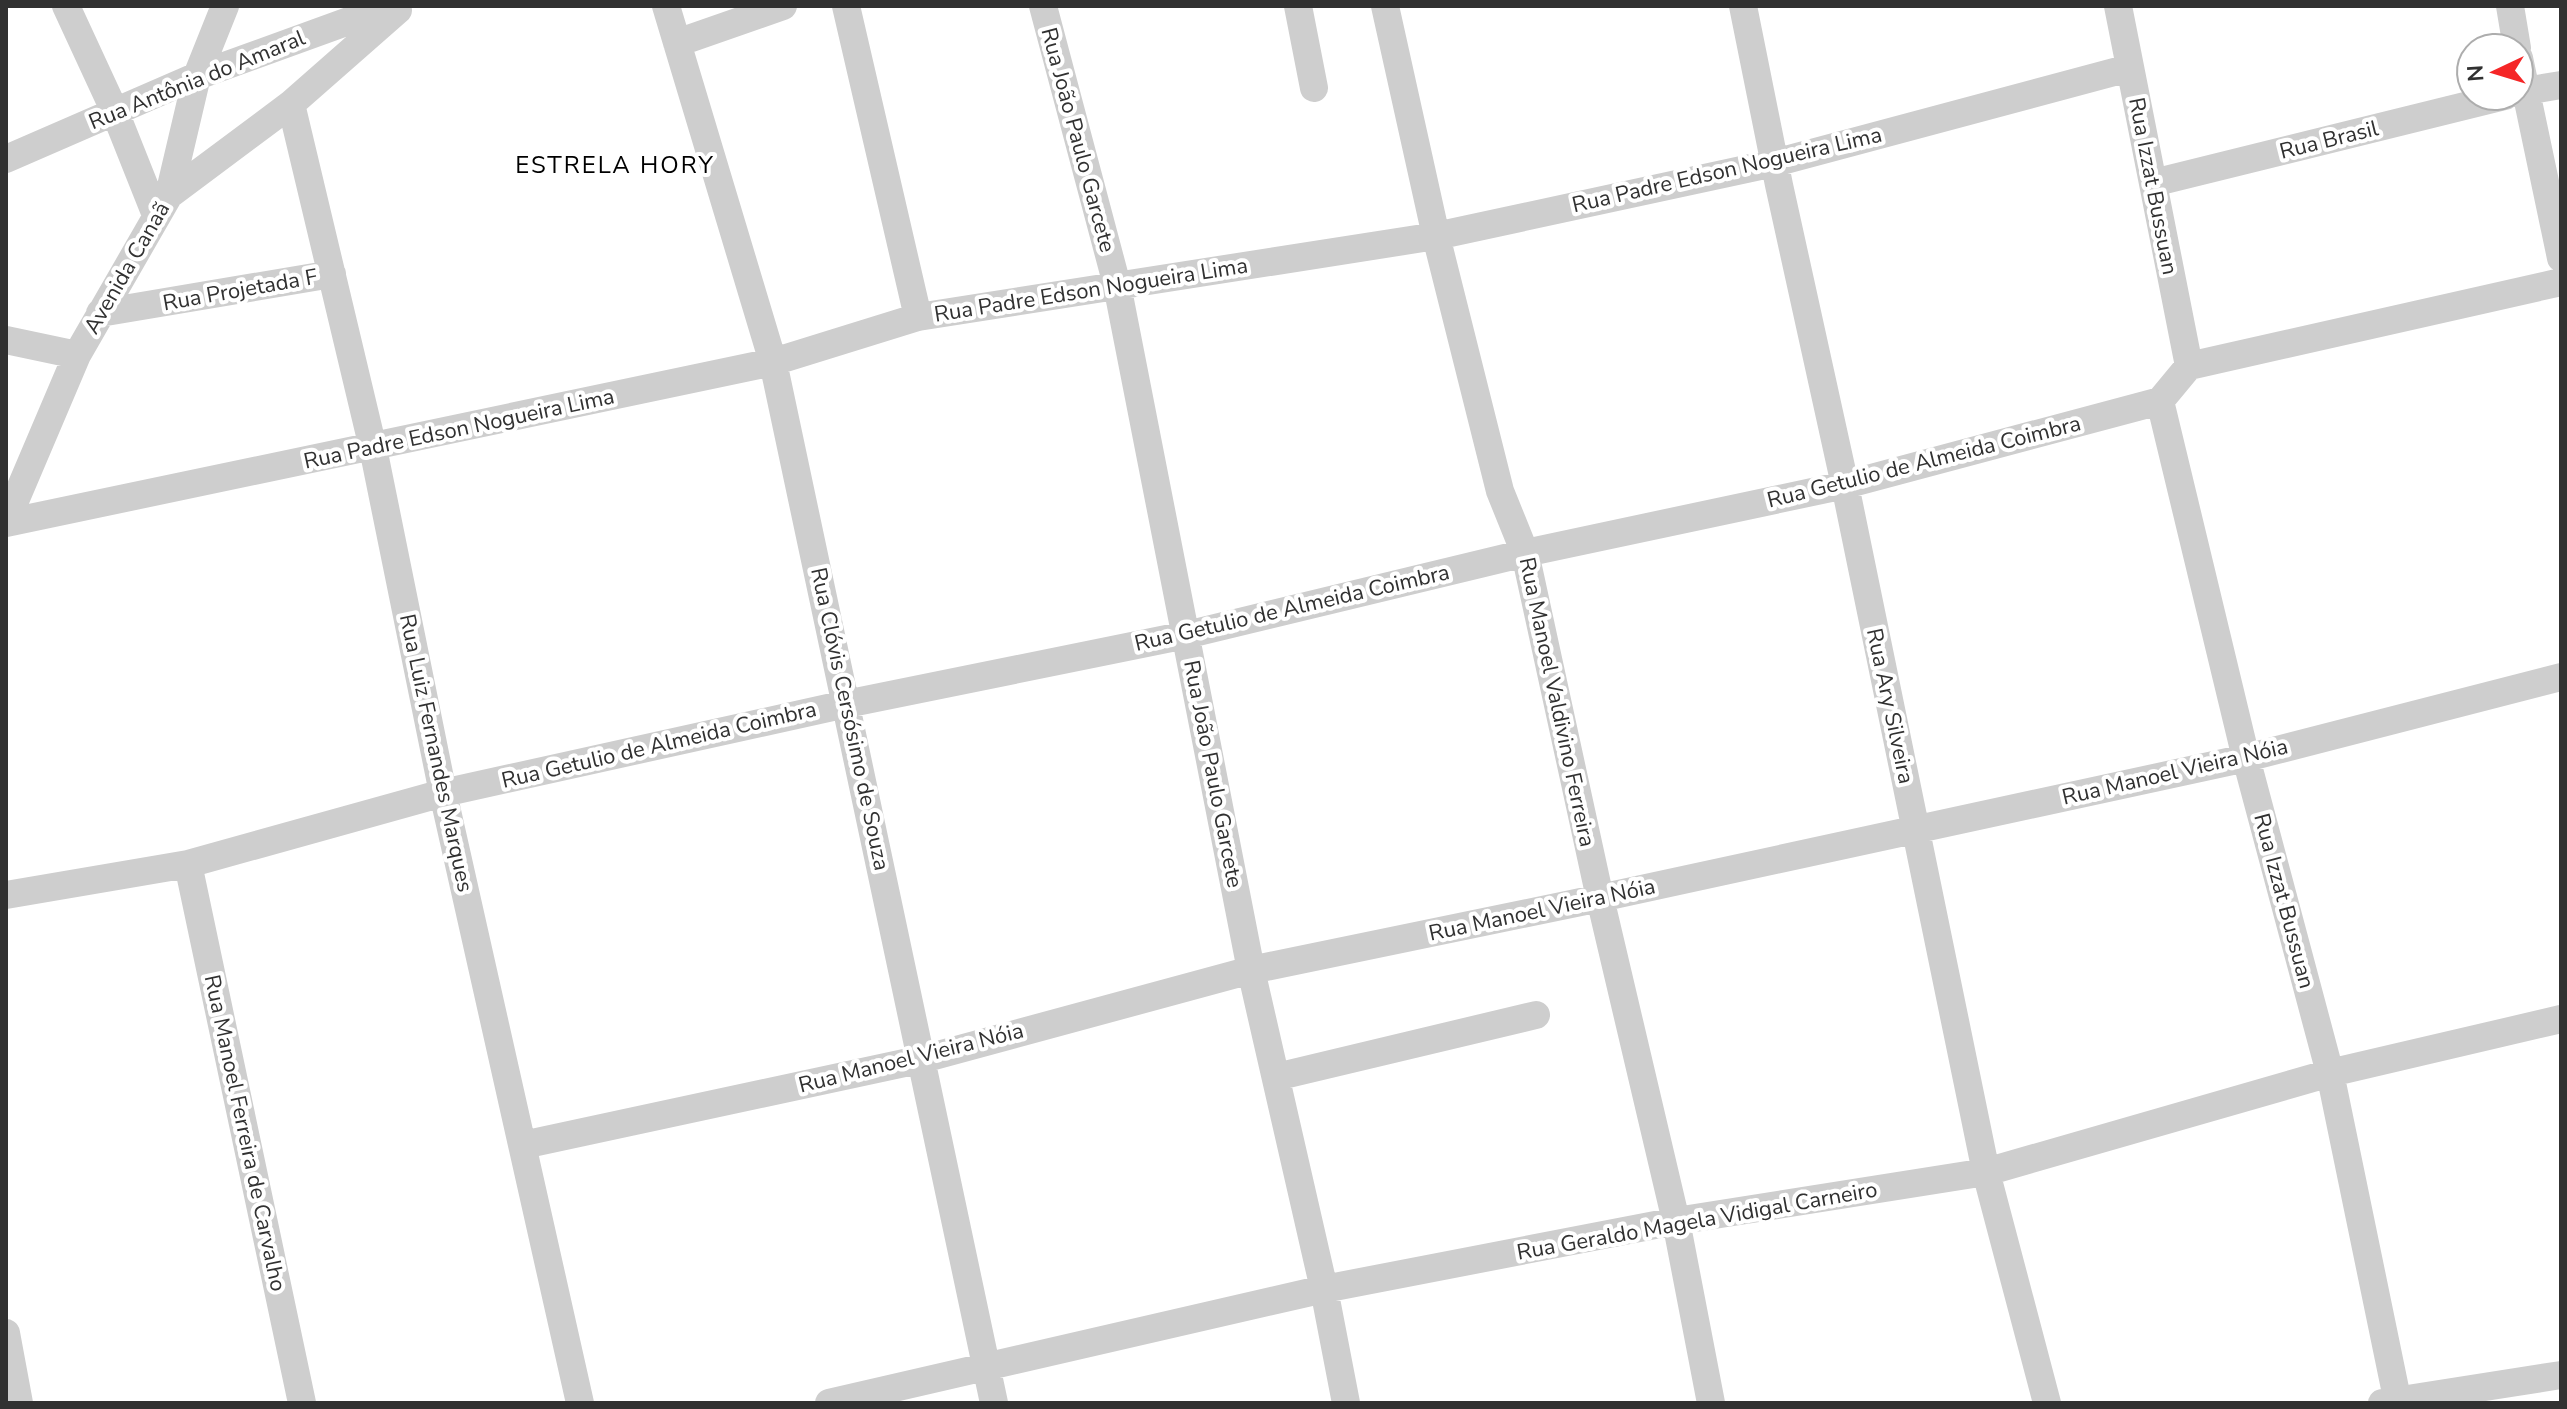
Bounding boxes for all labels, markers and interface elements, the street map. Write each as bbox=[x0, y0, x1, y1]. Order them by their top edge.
street label: Rua Antônia do Amaral bbox=[84, 23, 310, 137]
street label: Rua João Paulo Garcete bbox=[1034, 24, 1122, 256]
north arrow bbox=[2455, 32, 2535, 112]
text: N bbox=[2461, 64, 2492, 83]
street label: Rua Izzat Bussuan bbox=[2121, 95, 2185, 277]
street label: Rua Brasil bbox=[2276, 113, 2382, 167]
street label: Rua Padre Edson Nogueira Lima bbox=[1569, 120, 1885, 220]
district label: ESTRELA HORY bbox=[515, 149, 715, 181]
street label: Avenida Canaã bbox=[77, 196, 177, 340]
street label: Rua Padre Edson Nogueira Lima bbox=[932, 250, 1250, 330]
street label: Rua Projetada F bbox=[160, 262, 320, 318]
street label: Rua Padre Edson Nogueira Lima bbox=[301, 381, 617, 477]
street label: Rua Getulio de Almeida Coimbra bbox=[1764, 408, 2084, 516]
street label: Rua Manoel Valdivino Ferreira bbox=[1512, 554, 1602, 850]
street label: Rua Getulio de Almeida Coimbra bbox=[1131, 557, 1453, 659]
street label: Rua Clóvis Cersósimo de Souza bbox=[803, 565, 897, 873]
street label: Rua Luiz Fernandes Marques bbox=[392, 611, 480, 895]
street label: Rua Ary Silveira bbox=[1859, 626, 1921, 786]
street label: Rua João Paulo Garcete bbox=[1176, 658, 1250, 890]
street label: Rua Getulio de Almeida Coimbra bbox=[498, 694, 820, 796]
street label: Rua Manoel Vieira Nóia bbox=[2059, 731, 2291, 813]
street label: Rua Izzat Bussuan bbox=[2246, 810, 2322, 992]
street label: Rua Manoel Vieira Nóia bbox=[1426, 871, 1658, 949]
street label: Rua Manoel Ferreira de Carvalho bbox=[197, 972, 293, 1294]
street label: Rua Manoel Vieira Nóia bbox=[795, 1016, 1027, 1100]
street label: Rua Geraldo Magela Vidigal Carneiro bbox=[1514, 1174, 1880, 1268]

